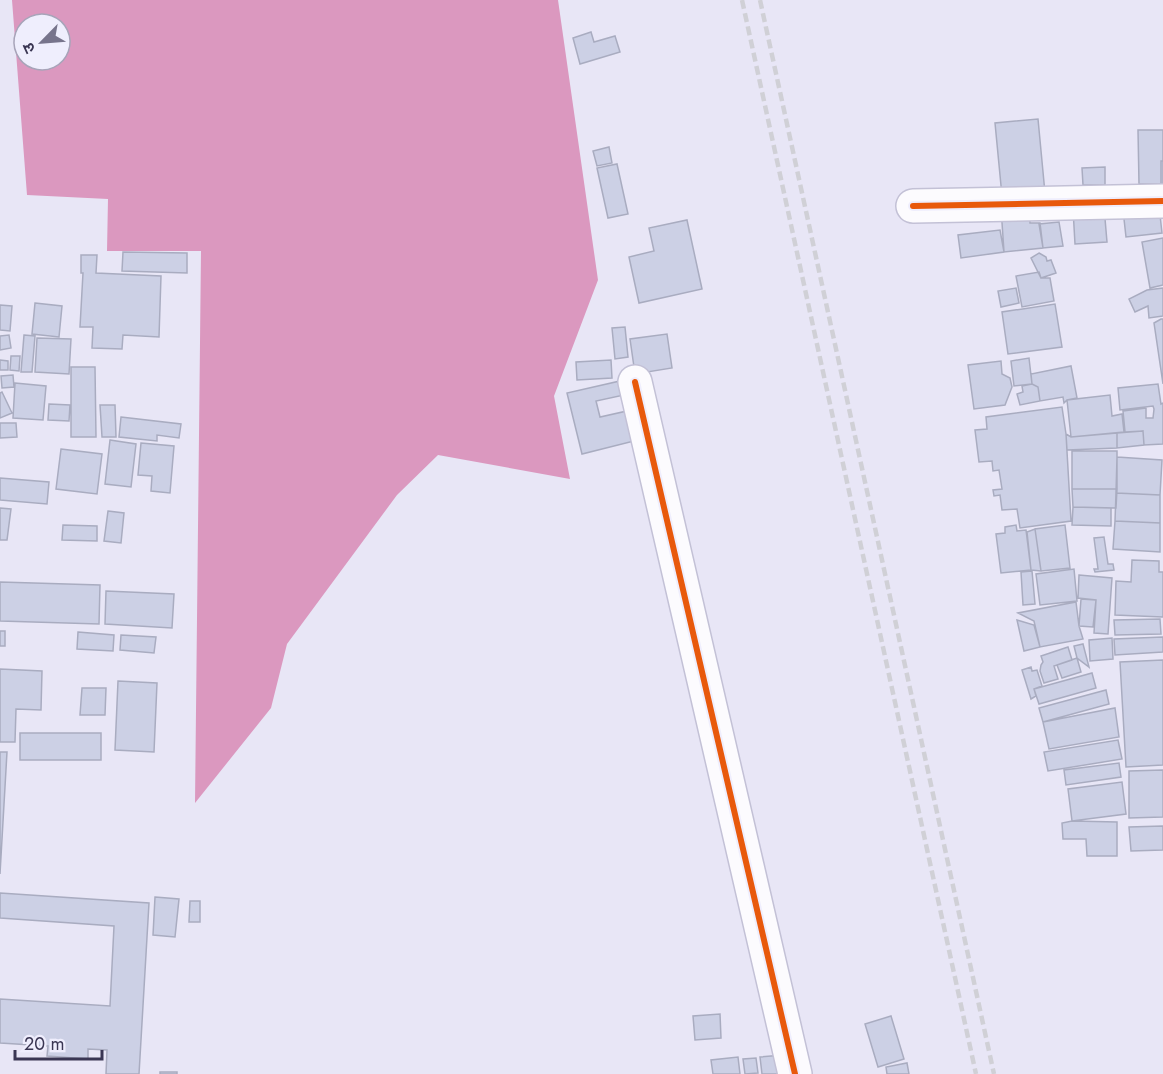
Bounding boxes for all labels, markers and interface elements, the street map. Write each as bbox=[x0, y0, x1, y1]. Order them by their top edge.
north arrow bbox=[12, 12, 72, 72]
text: उ bbox=[16, 38, 41, 57]
scale bar bbox=[15, 1023, 102, 1061]
text: 20 m bbox=[24, 1031, 64, 1057]

